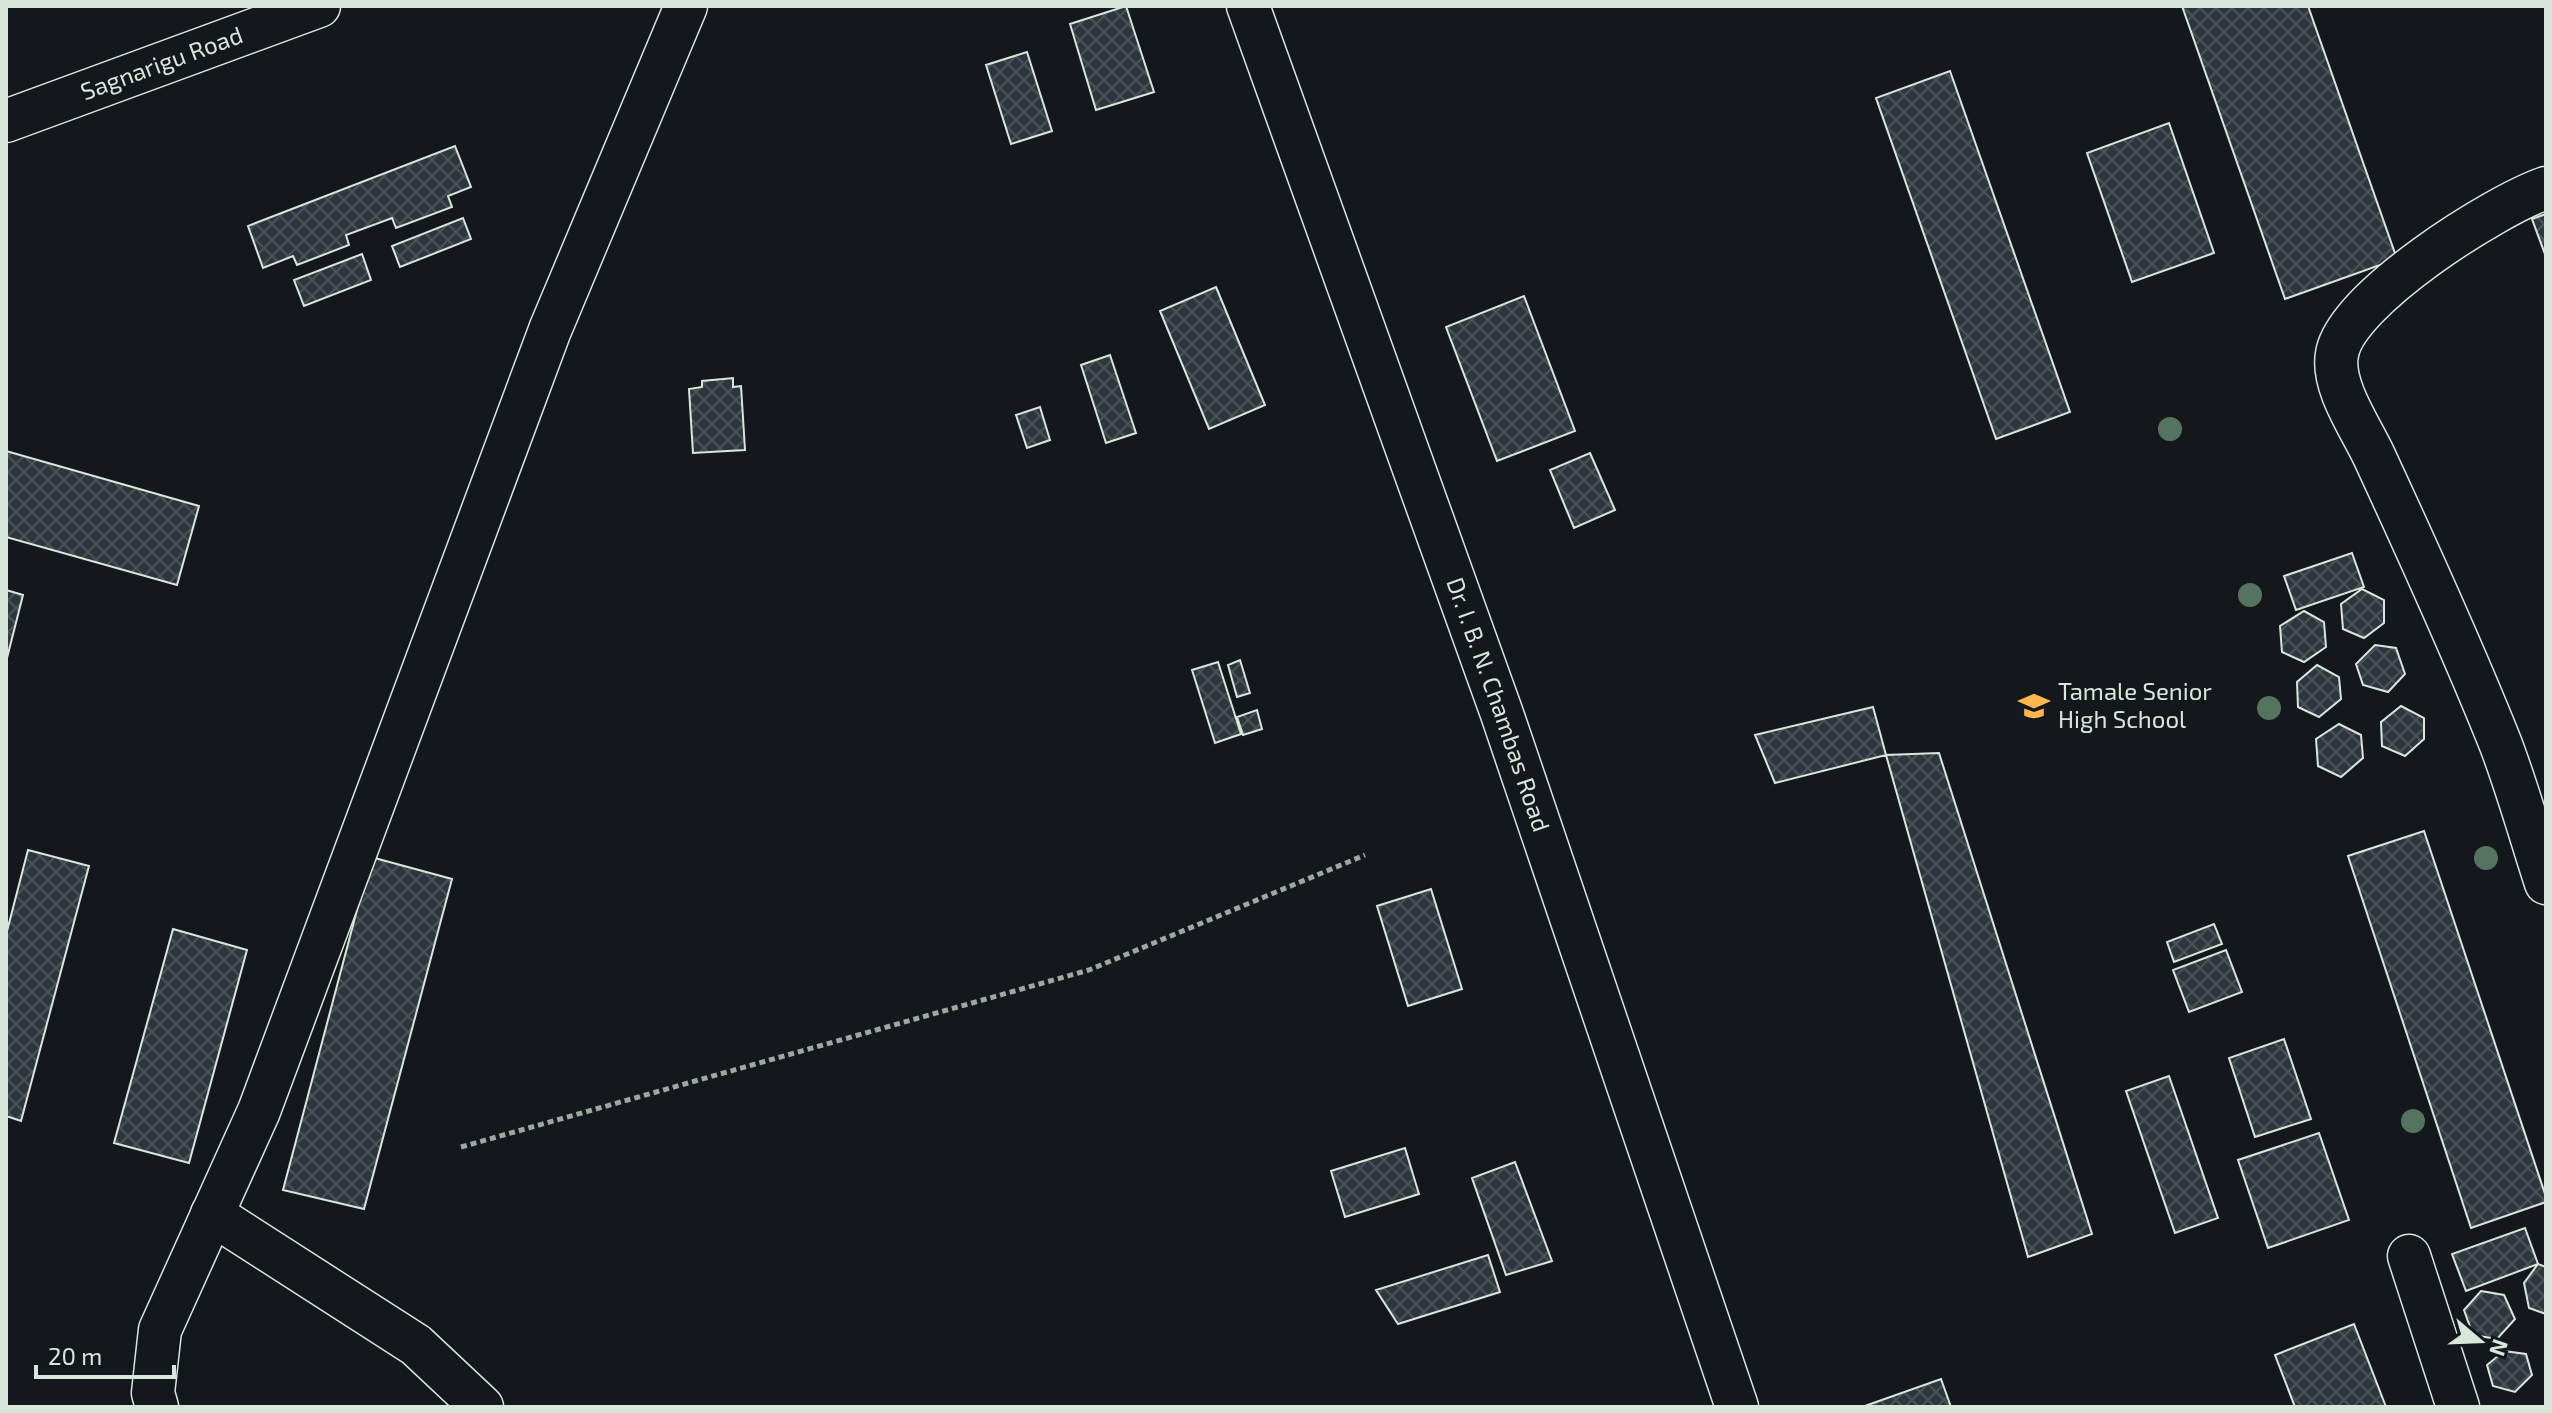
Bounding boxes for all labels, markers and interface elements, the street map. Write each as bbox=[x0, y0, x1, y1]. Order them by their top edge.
street label: Sagnarigu Road bbox=[76, 19, 246, 105]
street label: Dr. I. B. N. Chambas Road bbox=[1441, 573, 1557, 835]
place label: Tamale Senior High School bbox=[2058, 676, 2212, 733]
school or university icon: Tamale Senior High School bbox=[2017, 689, 2051, 723]
north arrow bbox=[2440, 1301, 2520, 1381]
scale bar bbox=[36, 1329, 174, 1379]
text: N bbox=[2485, 1336, 2515, 1360]
text: 20 m bbox=[48, 1341, 102, 1370]

